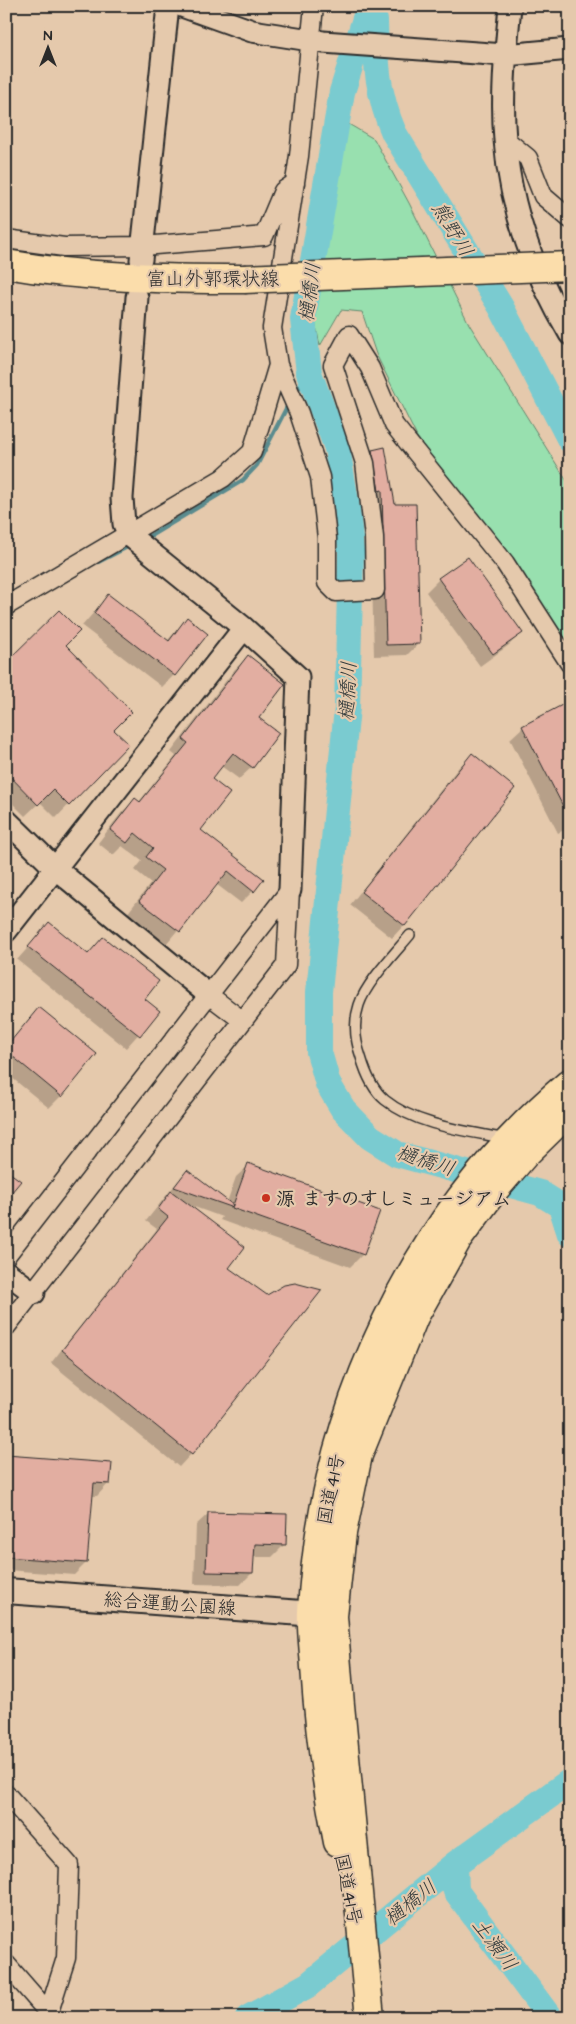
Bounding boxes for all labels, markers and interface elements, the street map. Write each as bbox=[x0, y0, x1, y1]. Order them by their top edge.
north arrow bbox=[22, 22, 72, 72]
text: N bbox=[44, 26, 53, 46]
water label: 熊野川 bbox=[425, 197, 480, 262]
water label: 樋橋川 bbox=[292, 261, 328, 324]
street label: 富山外郭環状線 bbox=[146, 266, 280, 293]
water label: 樋橋川 bbox=[332, 660, 364, 722]
water label: 樋橋川 bbox=[393, 1138, 459, 1184]
place label: 源 ますのすしミュージアム bbox=[276, 1186, 511, 1213]
marker: 源 ますのすしミュージアム bbox=[260, 1192, 272, 1204]
street label: 国道41号 bbox=[311, 1451, 352, 1527]
street label: 総合運動公園線 bbox=[103, 1586, 237, 1623]
street label: 国道41号 bbox=[327, 1851, 368, 1928]
water label: 樋橋川 bbox=[379, 1873, 443, 1933]
water label: 土瀬川 bbox=[465, 1912, 523, 1977]

